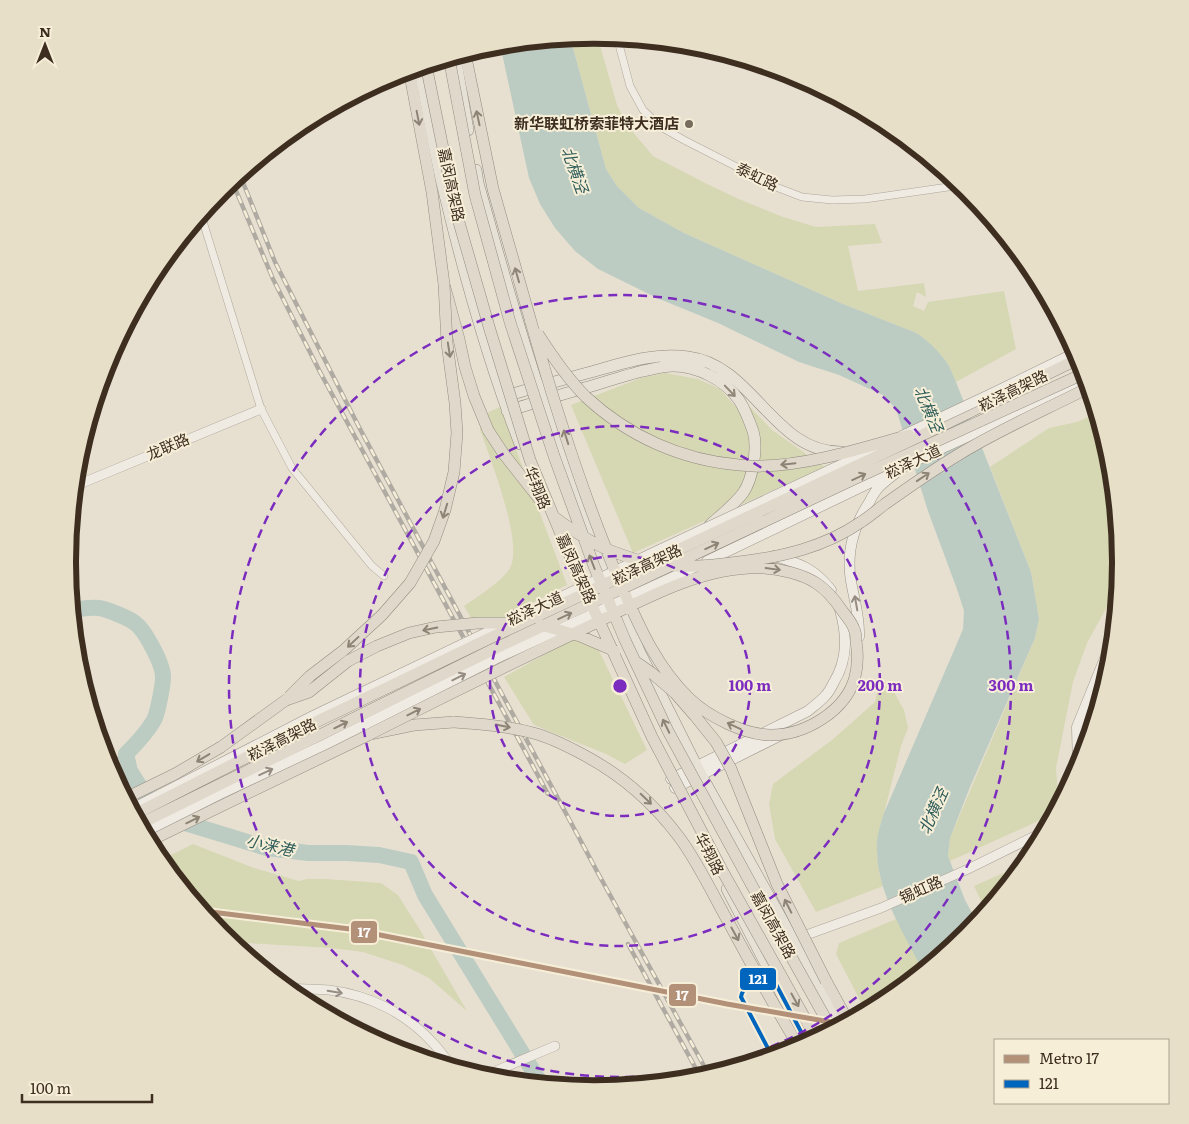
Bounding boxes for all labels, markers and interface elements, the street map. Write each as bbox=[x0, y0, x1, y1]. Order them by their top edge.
north arrow bbox=[20, 20, 70, 70]
text: N bbox=[39, 21, 51, 41]
one-way arrow bbox=[414, 110, 423, 126]
one-way arrow bbox=[473, 110, 482, 126]
place label: 新华联虹桥索菲特大酒店 bbox=[514, 111, 679, 134]
marker: 新华联虹桥索菲特大酒店 bbox=[683, 118, 695, 130]
water label: 北横泾 bbox=[556, 143, 596, 198]
street label: 嘉闵高架路 bbox=[433, 146, 472, 224]
street label: 泰虹路 bbox=[732, 155, 783, 196]
one-way arrow bbox=[512, 268, 522, 284]
one-way arrow bbox=[444, 342, 454, 358]
street label: 崧泽高架路 bbox=[974, 363, 1051, 416]
water label: 北横泾 bbox=[909, 382, 951, 437]
one-way arrow bbox=[724, 384, 736, 397]
street label: 龙联路 bbox=[142, 426, 193, 465]
one-way arrow bbox=[561, 430, 571, 446]
street label: 崧泽大道 bbox=[880, 438, 944, 484]
one-way arrow bbox=[780, 459, 796, 469]
street label: 华翔路 bbox=[519, 462, 557, 513]
one-way arrow bbox=[851, 471, 866, 481]
one-way arrow bbox=[916, 472, 930, 482]
one-way arrow bbox=[439, 502, 449, 518]
street label: 嘉闵高架路 bbox=[552, 529, 603, 607]
street label: 崧泽高架路 bbox=[608, 537, 685, 590]
one-way arrow bbox=[704, 541, 719, 550]
one-way arrow bbox=[587, 555, 596, 570]
one-way arrow bbox=[764, 564, 780, 574]
street label: 崧泽大道 bbox=[502, 585, 566, 631]
one-way arrow bbox=[850, 595, 860, 611]
one-way arrow bbox=[557, 610, 572, 620]
one-way arrow bbox=[422, 625, 438, 634]
one-way arrow bbox=[346, 636, 359, 648]
one-way arrow bbox=[451, 672, 466, 681]
text: 100 m bbox=[729, 673, 771, 696]
text: 200 m bbox=[858, 673, 902, 696]
text: 300 m bbox=[989, 673, 1033, 696]
centre of rings bbox=[611, 677, 629, 695]
one-way arrow bbox=[406, 707, 421, 716]
street label: 崧泽高架路 bbox=[243, 711, 320, 766]
one-way arrow bbox=[661, 719, 670, 734]
one-way arrow bbox=[333, 720, 348, 730]
one-way arrow bbox=[727, 721, 742, 730]
one-way arrow bbox=[495, 722, 511, 732]
one-way arrow bbox=[196, 753, 210, 763]
one-way arrow bbox=[259, 767, 274, 777]
water label: 北横泾 bbox=[911, 782, 954, 837]
one-way arrow bbox=[639, 793, 652, 805]
one-way arrow bbox=[185, 815, 200, 824]
water label: 小涞港 bbox=[244, 827, 298, 862]
street label: 华翔路 bbox=[690, 828, 731, 879]
street label: 锡虹路 bbox=[895, 869, 946, 908]
street label: 嘉闵高架路 bbox=[746, 886, 803, 963]
one-way arrow bbox=[783, 899, 792, 914]
line badge: 17 bbox=[350, 920, 378, 944]
text: 17 bbox=[358, 921, 371, 941]
one-way arrow bbox=[730, 926, 740, 941]
line badge: 121 bbox=[739, 967, 777, 991]
text: 121 bbox=[748, 968, 768, 988]
line badge: 17 bbox=[668, 983, 697, 1007]
text: 17 bbox=[676, 984, 689, 1004]
one-way arrow bbox=[327, 987, 343, 997]
one-way arrow bbox=[790, 993, 800, 1008]
legend bbox=[994, 1039, 1169, 1104]
text: Metro 17 bbox=[1039, 1046, 1099, 1069]
text: 121 bbox=[1039, 1071, 1059, 1094]
scale bar bbox=[22, 1072, 152, 1104]
text: 100 m bbox=[30, 1076, 71, 1099]

